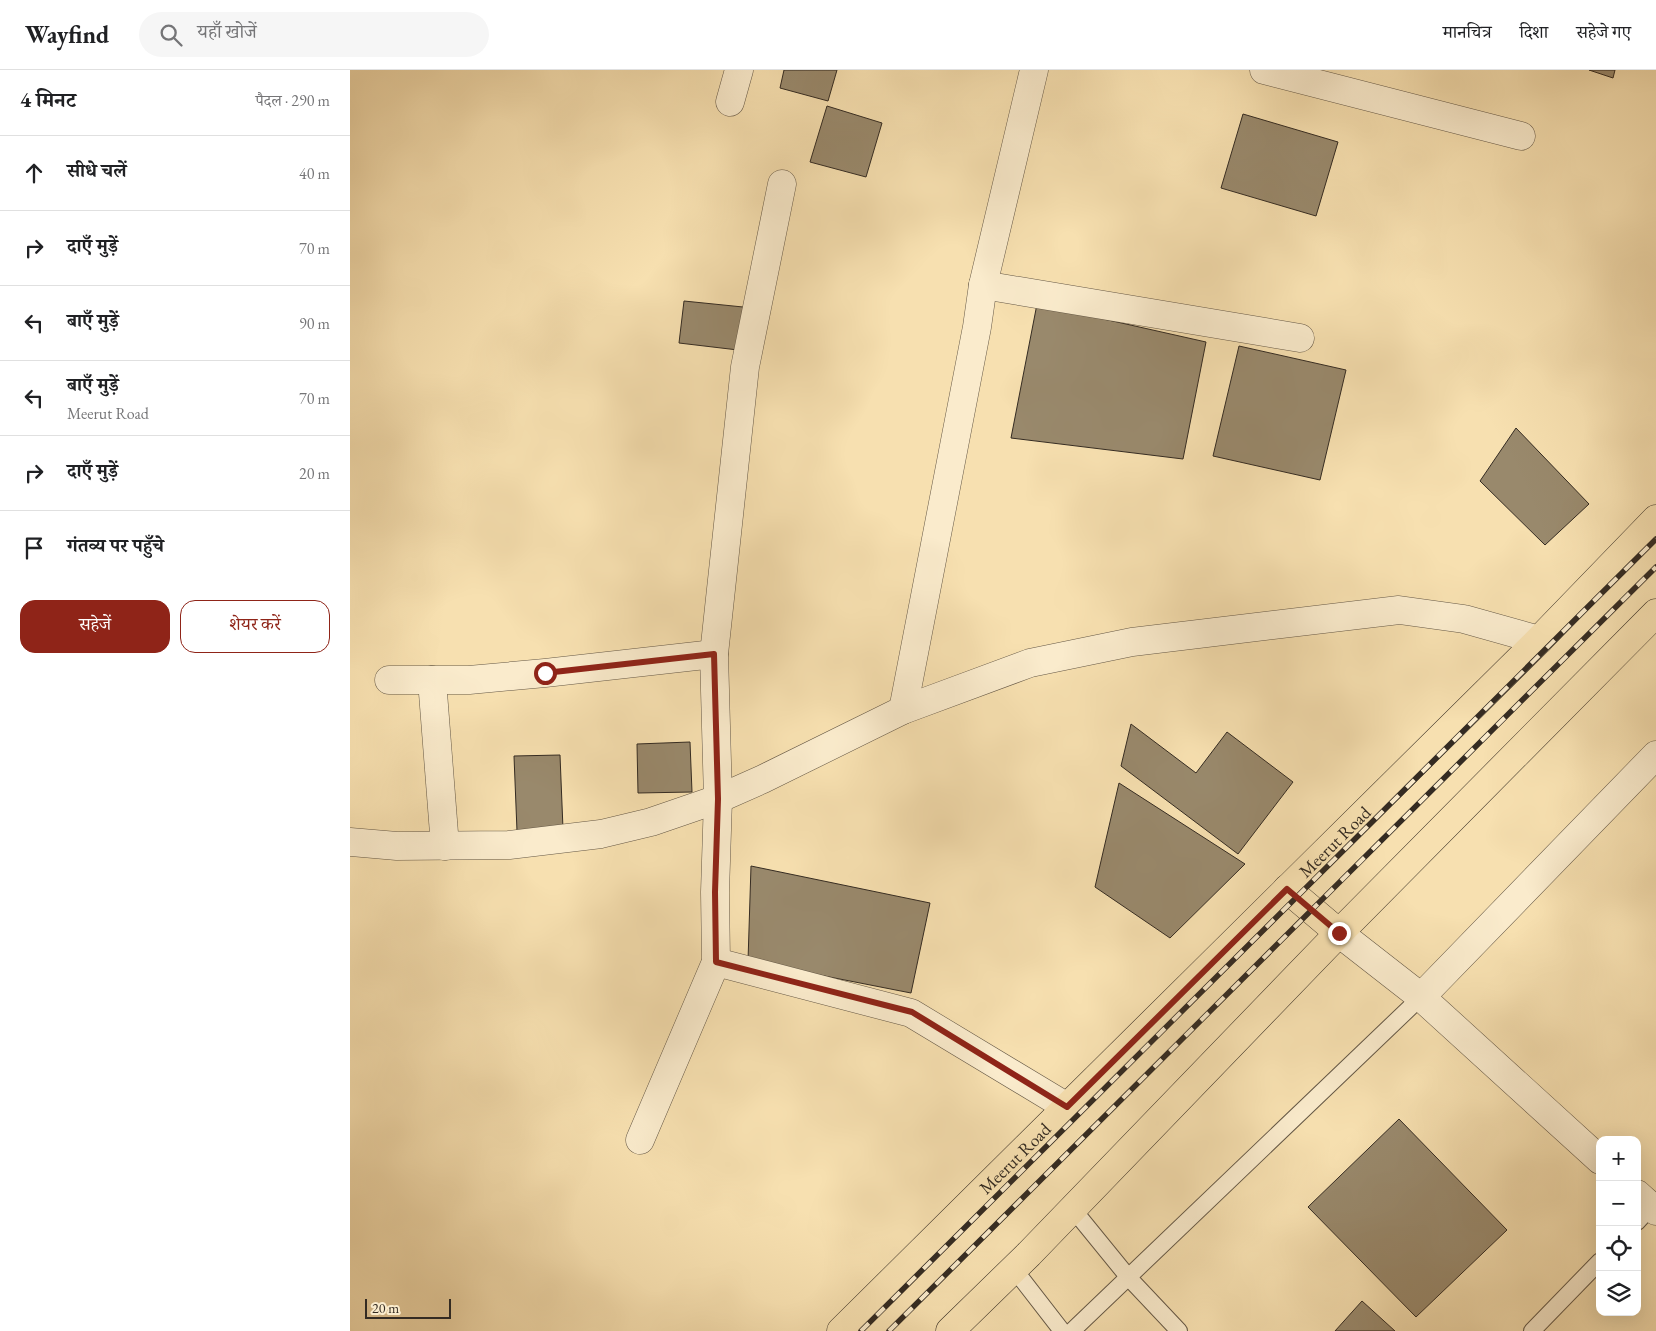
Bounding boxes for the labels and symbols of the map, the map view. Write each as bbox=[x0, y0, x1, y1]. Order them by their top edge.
route start bbox=[534, 662, 557, 685]
street label: Meerut Road bbox=[1294, 800, 1376, 882]
route end bbox=[1328, 922, 1351, 945]
street label: Meerut Road bbox=[974, 1117, 1056, 1199]
scale bar bbox=[365, 1296, 451, 1319]

